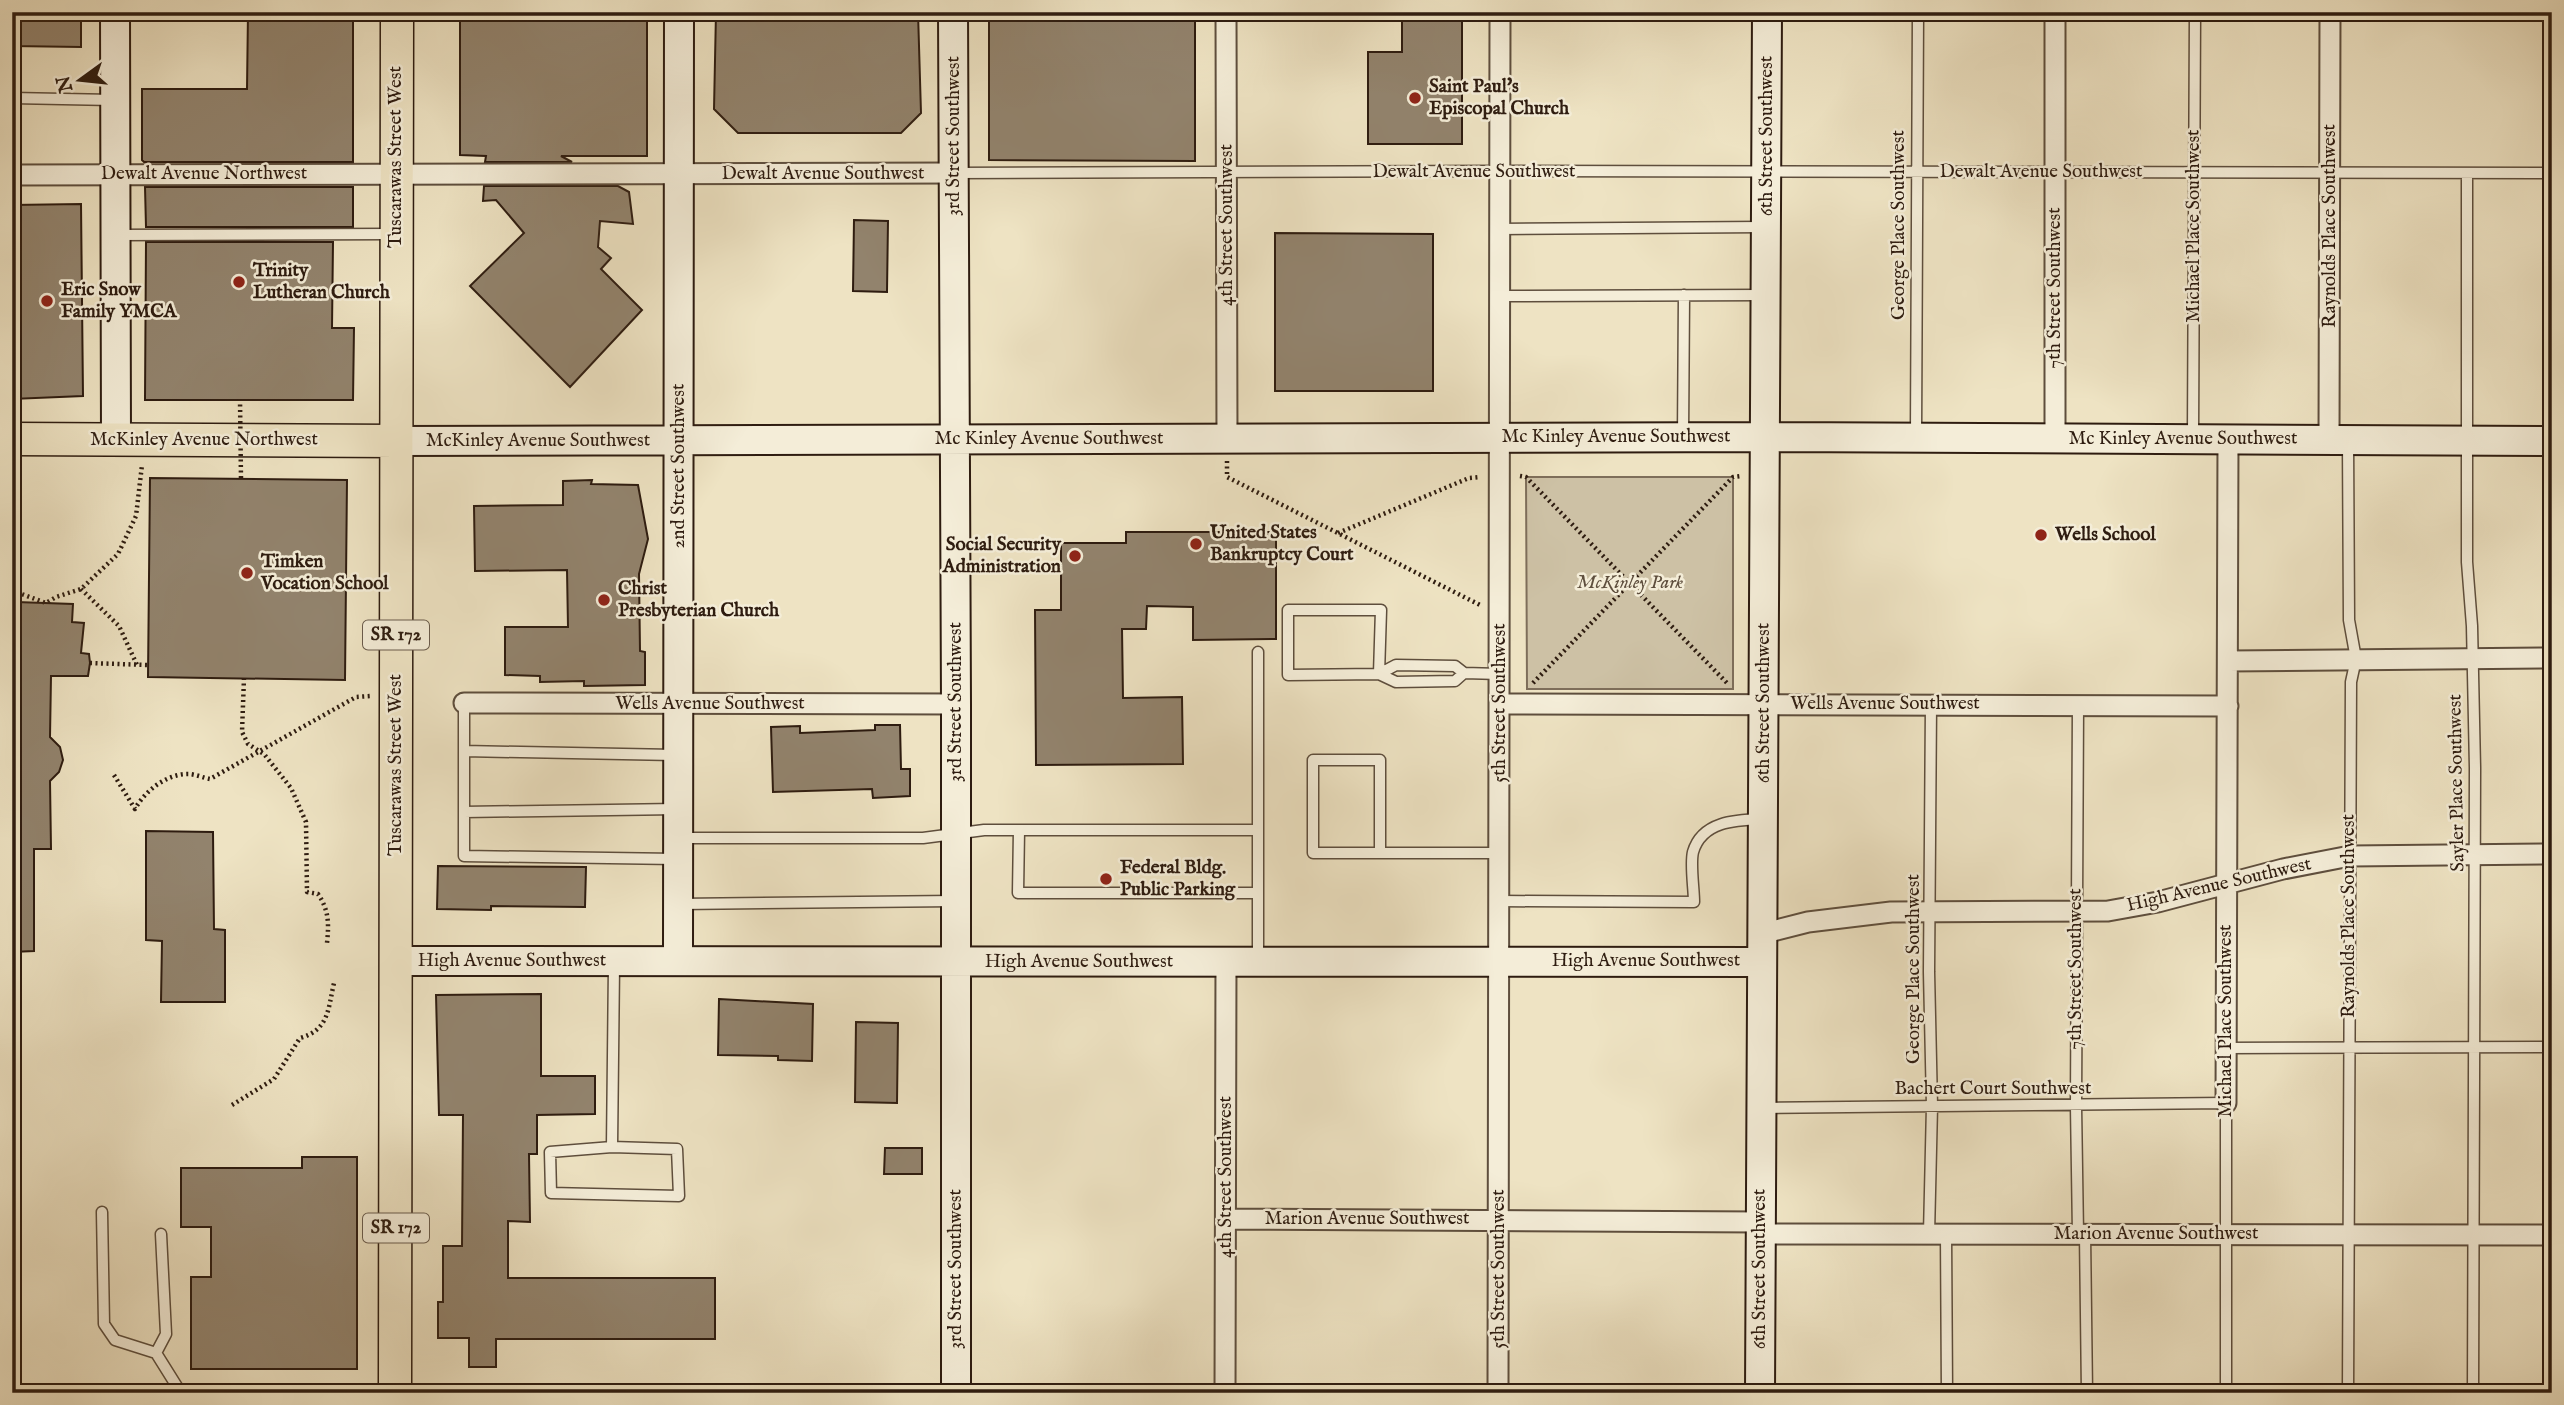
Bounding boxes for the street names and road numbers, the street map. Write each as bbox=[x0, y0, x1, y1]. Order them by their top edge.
street label: 3rd Street Southwest bbox=[942, 55, 966, 216]
street label: 6th Street Southwest bbox=[1755, 55, 1779, 216]
street label: Tuscarawas Street West bbox=[384, 66, 408, 248]
street label: Raynolds Place Southwest bbox=[2318, 124, 2342, 328]
street label: Michael Place Southwest bbox=[2182, 129, 2206, 323]
street label: George Place Southwest bbox=[1887, 130, 1911, 320]
street label: 4th Street Southwest bbox=[1215, 144, 1239, 306]
street label: Dewalt Avenue Southwest bbox=[1372, 160, 1576, 184]
street label: Dewalt Avenue Southwest bbox=[1939, 160, 2143, 184]
street label: Dewalt Avenue Northwest bbox=[101, 162, 308, 186]
street label: Dewalt Avenue Southwest bbox=[721, 162, 925, 186]
street label: 7th Street Southwest bbox=[2043, 207, 2067, 369]
street label: 2nd Street Southwest bbox=[667, 383, 691, 549]
street label: Mc Kinley Avenue Southwest bbox=[1502, 425, 1731, 449]
street label: Mc Kinley Avenue Southwest bbox=[935, 427, 1164, 451]
street label: Mc Kinley Avenue Southwest bbox=[2069, 427, 2298, 451]
street label: McKinley Avenue Northwest bbox=[90, 428, 318, 452]
street label: McKinley Avenue Southwest bbox=[426, 429, 651, 453]
road number: SR 172 bbox=[363, 620, 429, 650]
street label: 3rd Street Southwest bbox=[944, 621, 968, 782]
street label: 6th Street Southwest bbox=[1752, 622, 1776, 783]
street label: 5th Street Southwest bbox=[1488, 623, 1512, 783]
street label: Tuscarawas Street West bbox=[384, 674, 408, 856]
street label: Wells Avenue Southwest bbox=[615, 692, 805, 716]
street label: Wells Avenue Southwest bbox=[1790, 692, 1980, 716]
street label: Sayler Place Southwest bbox=[2443, 693, 2471, 872]
street label: Raynolds Place Southwest bbox=[2337, 814, 2361, 1018]
street label: High Avenue Southwest bbox=[2124, 852, 2314, 918]
street label: George Place Southwest bbox=[1902, 874, 1926, 1064]
street label: 7th Street Southwest bbox=[2064, 888, 2088, 1050]
street label: Michael Place Southwest bbox=[2214, 924, 2238, 1118]
street label: High Avenue Southwest bbox=[418, 949, 607, 973]
street label: High Avenue Southwest bbox=[1552, 949, 1741, 973]
street label: High Avenue Southwest bbox=[985, 950, 1174, 974]
street label: Bachert Court Southwest bbox=[1894, 1077, 2092, 1101]
street label: 4th Street Southwest bbox=[1214, 1096, 1238, 1258]
street label: 3rd Street Southwest bbox=[944, 1188, 968, 1349]
street label: 6th Street Southwest bbox=[1748, 1188, 1772, 1349]
street label: 5th Street Southwest bbox=[1487, 1189, 1511, 1349]
street label: Marion Avenue Southwest bbox=[1264, 1207, 1470, 1231]
road number: SR 172 bbox=[363, 1213, 429, 1242]
street label: Marion Avenue Southwest bbox=[2053, 1222, 2259, 1246]

